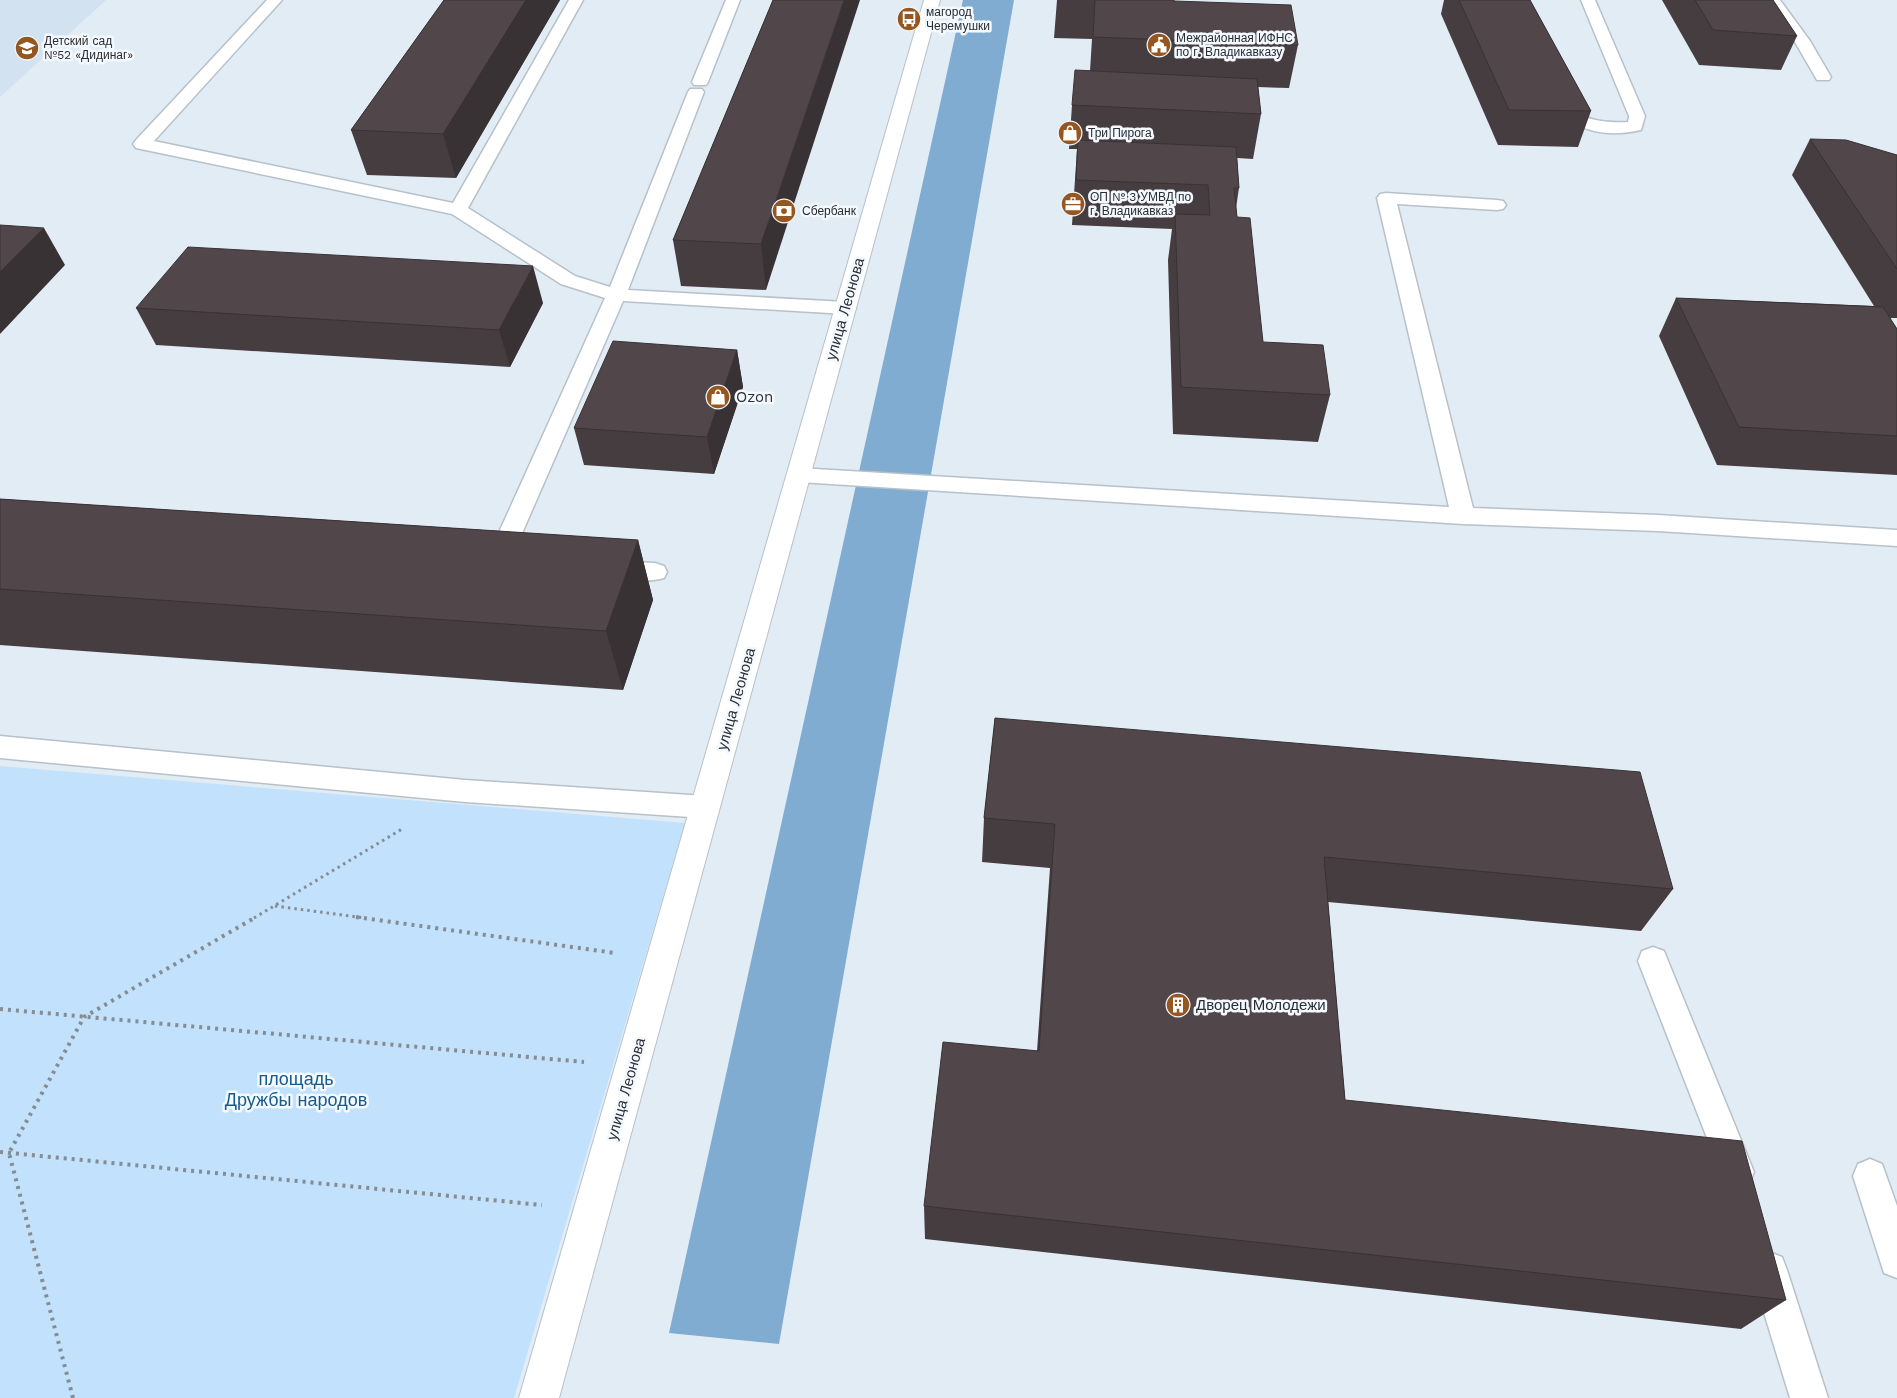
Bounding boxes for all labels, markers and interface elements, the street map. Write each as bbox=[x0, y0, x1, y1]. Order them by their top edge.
place label: магород Черемушки bbox=[926, 5, 990, 33]
bus stop icon: магород Черемушки bbox=[896, 6, 922, 32]
place label: Межрайонная ИФНС по г. Владикавказу bbox=[1176, 31, 1293, 59]
public building icon: Межрайонная ИФНС по г. Владикавказу bbox=[1146, 32, 1172, 58]
place label: Детский сад №52 «Дидинаг» bbox=[44, 34, 133, 62]
school or university icon: Детский сад №52 «Дидинаг» bbox=[14, 35, 40, 61]
shop icon: Три Пирога bbox=[1057, 120, 1083, 146]
place label: Три Пирога bbox=[1088, 126, 1152, 140]
place label: ОП № 3 УМВД по г. Владикавказ bbox=[1090, 190, 1191, 218]
office icon: ОП № 3 УМВД по г. Владикавказ bbox=[1060, 191, 1086, 217]
bank icon: Сбербанк bbox=[771, 198, 797, 224]
place label: Сбербанк bbox=[802, 204, 857, 218]
street label: улица Леонова bbox=[822, 255, 868, 362]
shop icon: Ozon bbox=[705, 384, 731, 410]
place label: Ozon bbox=[736, 388, 773, 406]
street label: улица Леонова bbox=[713, 645, 759, 752]
building icon: Дворец Молодежи bbox=[1165, 992, 1191, 1018]
place label: Дворец Молодежи bbox=[1196, 996, 1326, 1014]
street label: улица Леонова bbox=[603, 1035, 649, 1142]
park label: площадь Дружбы народов bbox=[225, 1068, 367, 1110]

